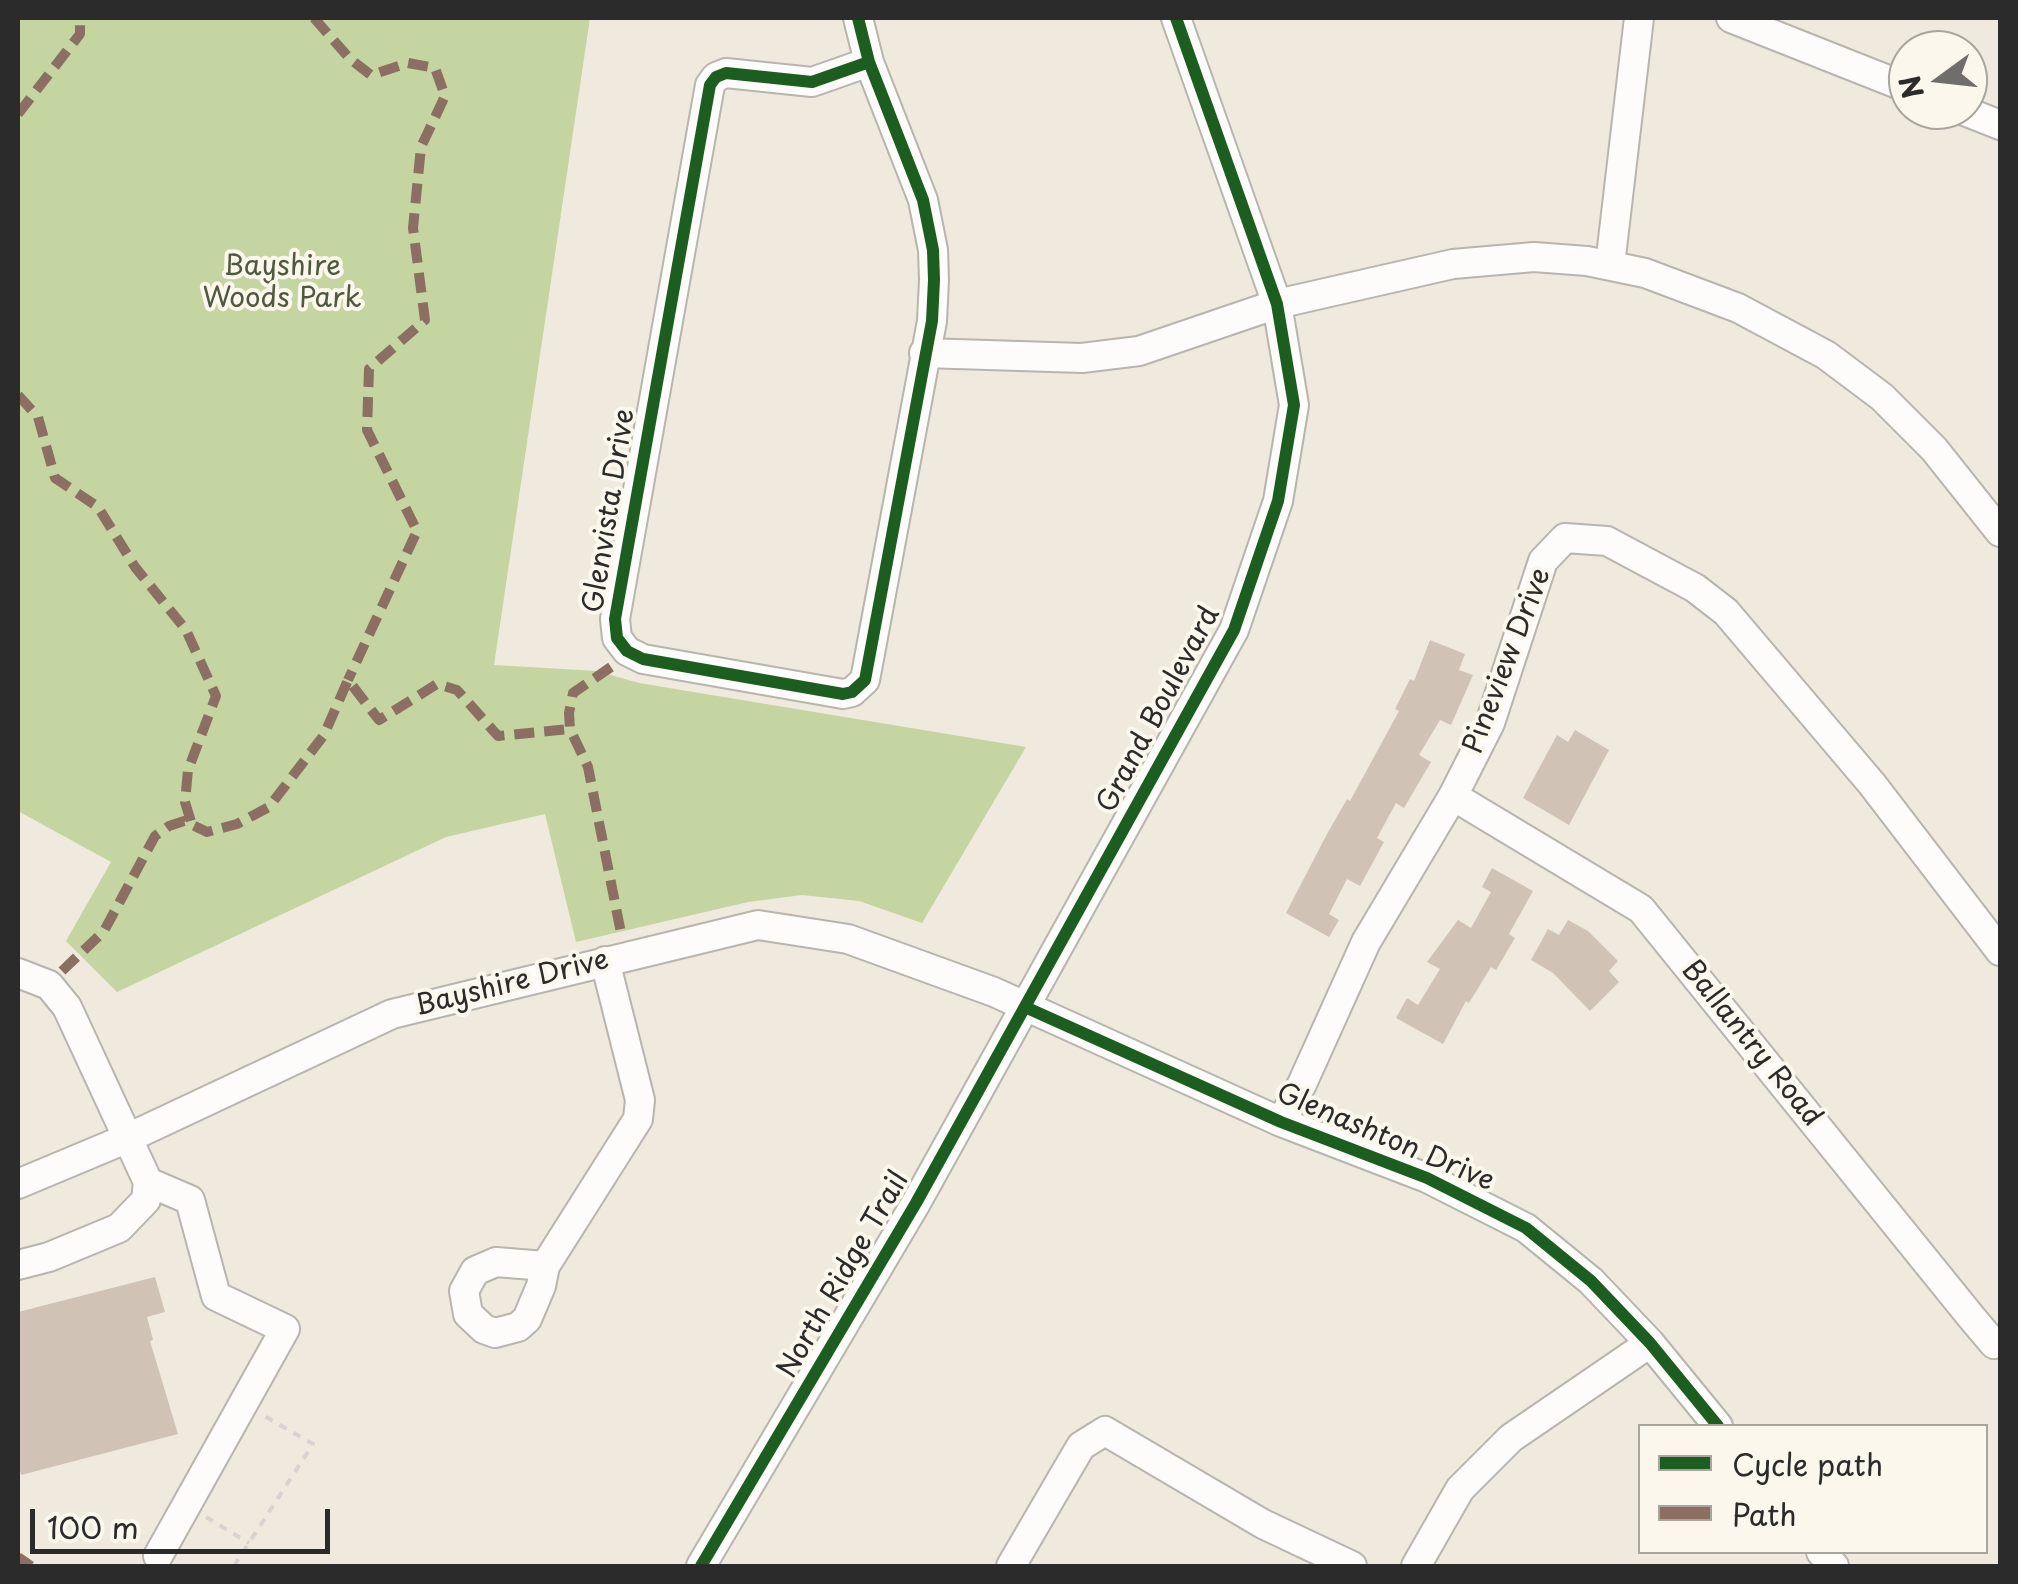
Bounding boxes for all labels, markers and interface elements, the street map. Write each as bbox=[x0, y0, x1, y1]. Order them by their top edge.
north arrow bbox=[1888, 30, 1988, 130]
text: N bbox=[1887, 71, 1934, 104]
park label: Bayshire Woods Park bbox=[203, 250, 361, 316]
street label: Glenvista Drive bbox=[577, 406, 643, 616]
street label: Pineview Drive bbox=[1457, 563, 1559, 759]
street label: Grand Boulevard bbox=[1091, 601, 1227, 819]
street label: Bayshire Drive bbox=[412, 944, 612, 1024]
street label: Ballantry Road bbox=[1674, 954, 1828, 1134]
street label: Glenashton Drive bbox=[1271, 1077, 1499, 1199]
street label: North Ridge Trail bbox=[771, 1166, 917, 1384]
legend bbox=[1638, 1424, 1988, 1554]
text: Cycle path bbox=[1732, 1441, 1883, 1486]
scale bar bbox=[35, 1489, 335, 1551]
text: Path bbox=[1732, 1491, 1797, 1536]
text: 100 m bbox=[47, 1504, 139, 1549]

